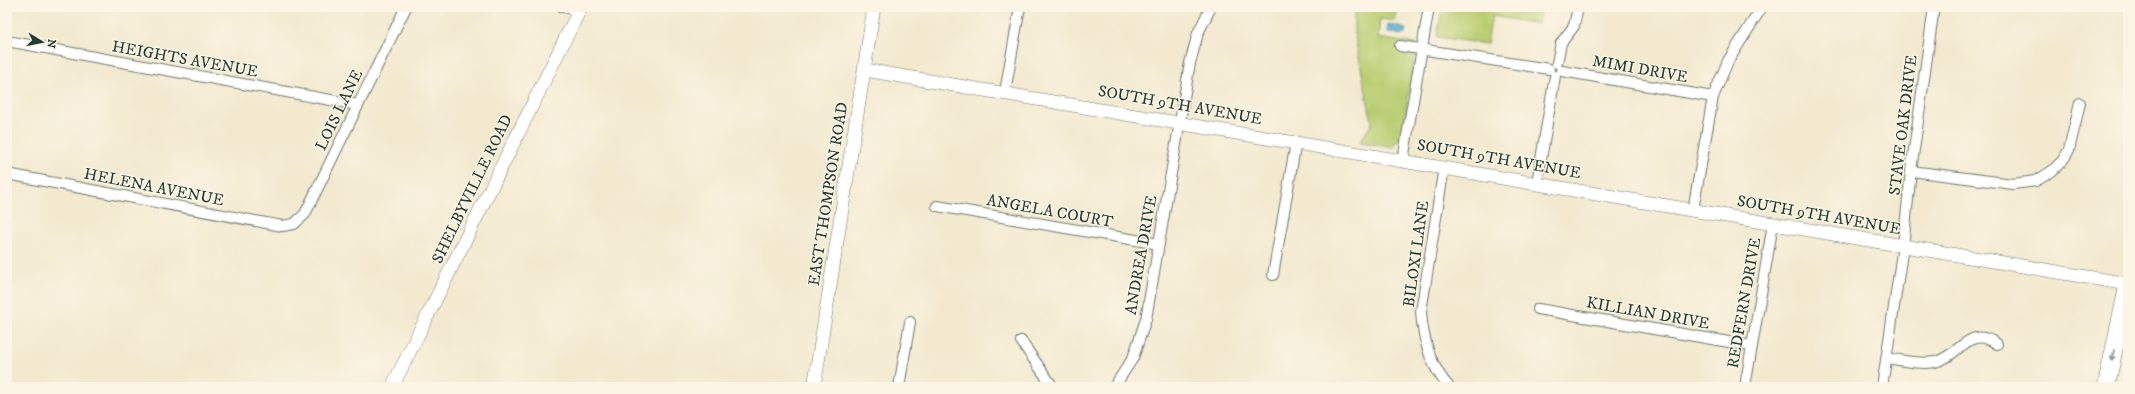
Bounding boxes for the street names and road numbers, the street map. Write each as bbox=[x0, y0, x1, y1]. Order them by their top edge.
street label: HEIGHTS AVENUE bbox=[110, 36, 260, 82]
street label: MIMI DRIVE bbox=[1591, 51, 1689, 87]
street label: STAVE OAK DRIVE bbox=[1884, 54, 1922, 196]
street label: LOIS LANE bbox=[311, 66, 367, 154]
street label: SOUTH 9TH AVENUE bbox=[1097, 81, 1263, 129]
street label: EAST THOMPSON ROAD bbox=[804, 101, 852, 287]
street label: SHELBYVILLE ROAD bbox=[427, 111, 517, 267]
street label: SOUTH 9TH AVENUE bbox=[1416, 135, 1582, 183]
street label: HELENA AVENUE bbox=[82, 164, 226, 210]
street label: ANGELA COURT bbox=[985, 190, 1115, 232]
street label: SOUTH 9TH AVENUE bbox=[1736, 191, 1902, 239]
street label: ANDREA DRIVE bbox=[1121, 194, 1161, 316]
street label: BILOXI LANE bbox=[1399, 199, 1433, 309]
street label: REDFERN DRIVE bbox=[1723, 236, 1765, 370]
street label: KILLIAN DRIVE bbox=[1585, 292, 1711, 334]

